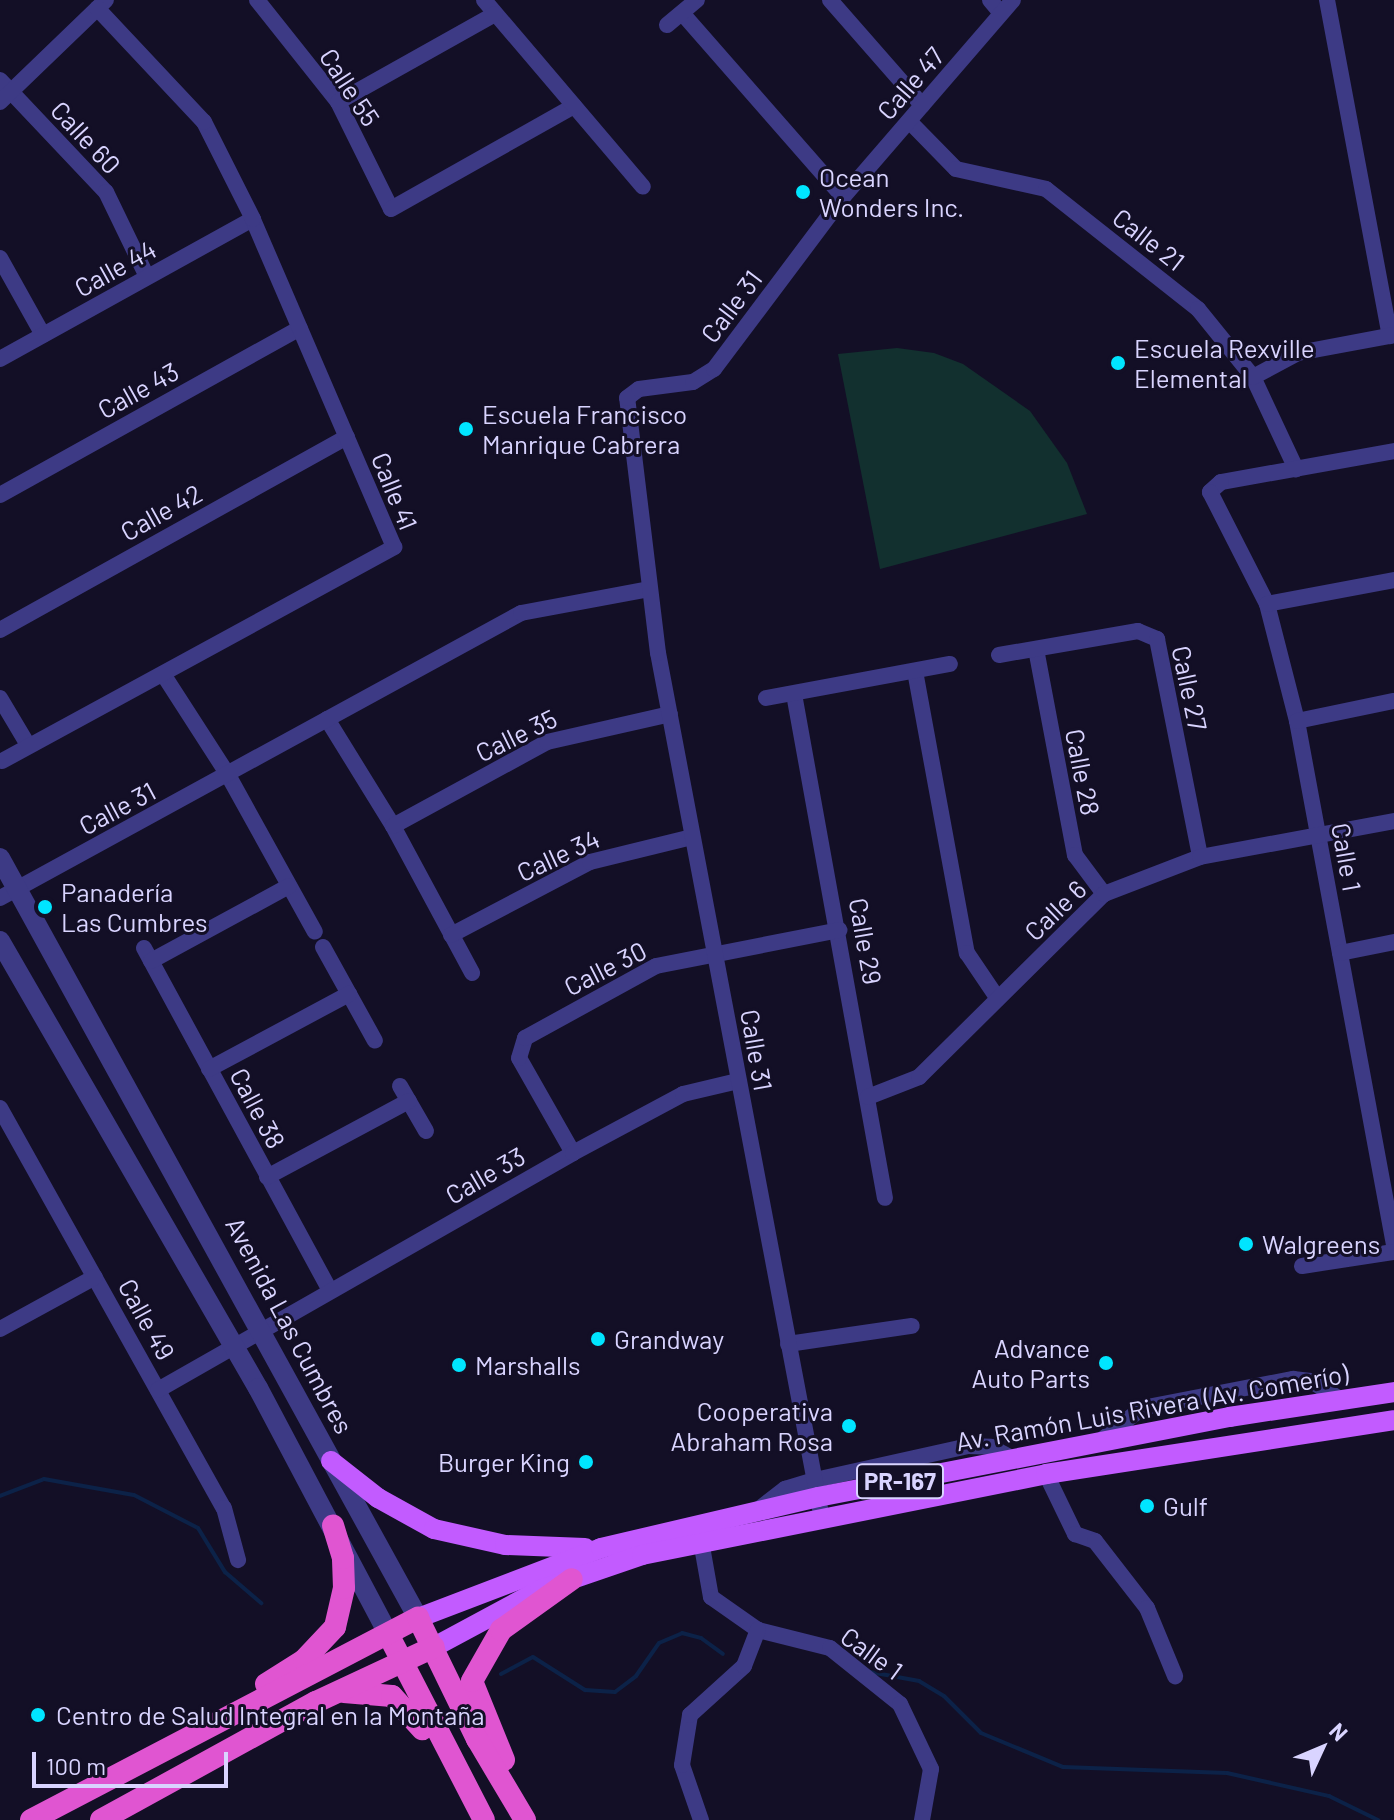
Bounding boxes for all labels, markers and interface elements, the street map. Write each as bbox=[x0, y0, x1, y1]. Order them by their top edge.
street label: Calle 47 bbox=[870, 40, 950, 126]
street label: Calle 55 bbox=[313, 42, 387, 132]
street label: Calle 60 bbox=[45, 94, 127, 180]
place label: Ocean Wonders Inc. bbox=[819, 161, 964, 222]
marker: Ocean Wonders Inc. bbox=[794, 183, 812, 201]
street label: Calle 21 bbox=[1107, 201, 1191, 277]
street label: Calle 44 bbox=[69, 233, 161, 303]
street label: Calle 31 bbox=[694, 264, 768, 348]
place label: Escuela Rexville Elemental bbox=[1134, 332, 1315, 394]
marker: Escuela Rexville Elemental bbox=[1109, 354, 1127, 372]
street label: Calle 43 bbox=[92, 355, 184, 425]
place label: Escuela Francisco Manrique Cabrera bbox=[482, 398, 687, 460]
marker: Escuela Francisco Manrique Cabrera bbox=[457, 420, 475, 438]
street label: Calle 41 bbox=[365, 448, 425, 534]
street label: Calle 42 bbox=[115, 477, 207, 547]
street label: Calle 27 bbox=[1166, 643, 1214, 733]
street label: Calle 35 bbox=[470, 702, 562, 768]
street label: Calle 28 bbox=[1059, 726, 1107, 818]
street label: Calle 31 bbox=[73, 775, 161, 841]
street label: Calle 1 bbox=[1326, 820, 1368, 894]
street label: Calle 34 bbox=[512, 822, 604, 888]
street label: Calle 6 bbox=[1018, 873, 1092, 947]
place label: Panadería Las Cumbres bbox=[61, 876, 208, 938]
street label: Calle 29 bbox=[843, 895, 889, 987]
marker: Panadería Las Cumbres bbox=[36, 898, 54, 916]
street label: Calle 30 bbox=[559, 934, 651, 1002]
street label: Calle 31 bbox=[734, 1007, 780, 1093]
street label: Calle 38 bbox=[224, 1062, 292, 1154]
street label: Calle 33 bbox=[440, 1140, 530, 1210]
street label: Avenida Las Cumbres bbox=[220, 1211, 360, 1439]
place label: Walgreens bbox=[1262, 1228, 1380, 1260]
marker: Walgreens bbox=[1237, 1235, 1255, 1253]
street label: Calle 49 bbox=[112, 1273, 182, 1365]
place label: Grandway bbox=[614, 1323, 724, 1355]
marker: Grandway bbox=[589, 1330, 607, 1348]
place label: Advance Auto Parts bbox=[971, 1332, 1090, 1394]
place label: Marshalls bbox=[475, 1349, 581, 1381]
marker: Advance Auto Parts bbox=[1097, 1354, 1115, 1372]
marker: Marshalls bbox=[450, 1356, 468, 1374]
street label: Av. Ramón Luis Rivera (Av. Comerío) bbox=[953, 1357, 1351, 1457]
place label: Cooperativa Abraham Rosa bbox=[671, 1395, 833, 1456]
marker: Cooperativa Abraham Rosa bbox=[840, 1417, 858, 1435]
place label: Burger King bbox=[438, 1446, 570, 1478]
marker: Burger King bbox=[577, 1453, 595, 1471]
road number: PR-167 bbox=[856, 1461, 944, 1501]
place label: Gulf bbox=[1163, 1490, 1208, 1522]
marker: Gulf bbox=[1138, 1497, 1156, 1515]
street label: Calle 1 bbox=[835, 1620, 909, 1686]
place label: Centro de Salud Integral en la Montaña bbox=[56, 1699, 485, 1731]
marker: Centro de Salud Integral en la Montaña bbox=[27, 1704, 49, 1726]
north arrow bbox=[1282, 1708, 1362, 1788]
text: N bbox=[1325, 1717, 1354, 1746]
scale bar bbox=[36, 1736, 232, 1786]
text: 100 m bbox=[46, 1751, 106, 1780]

